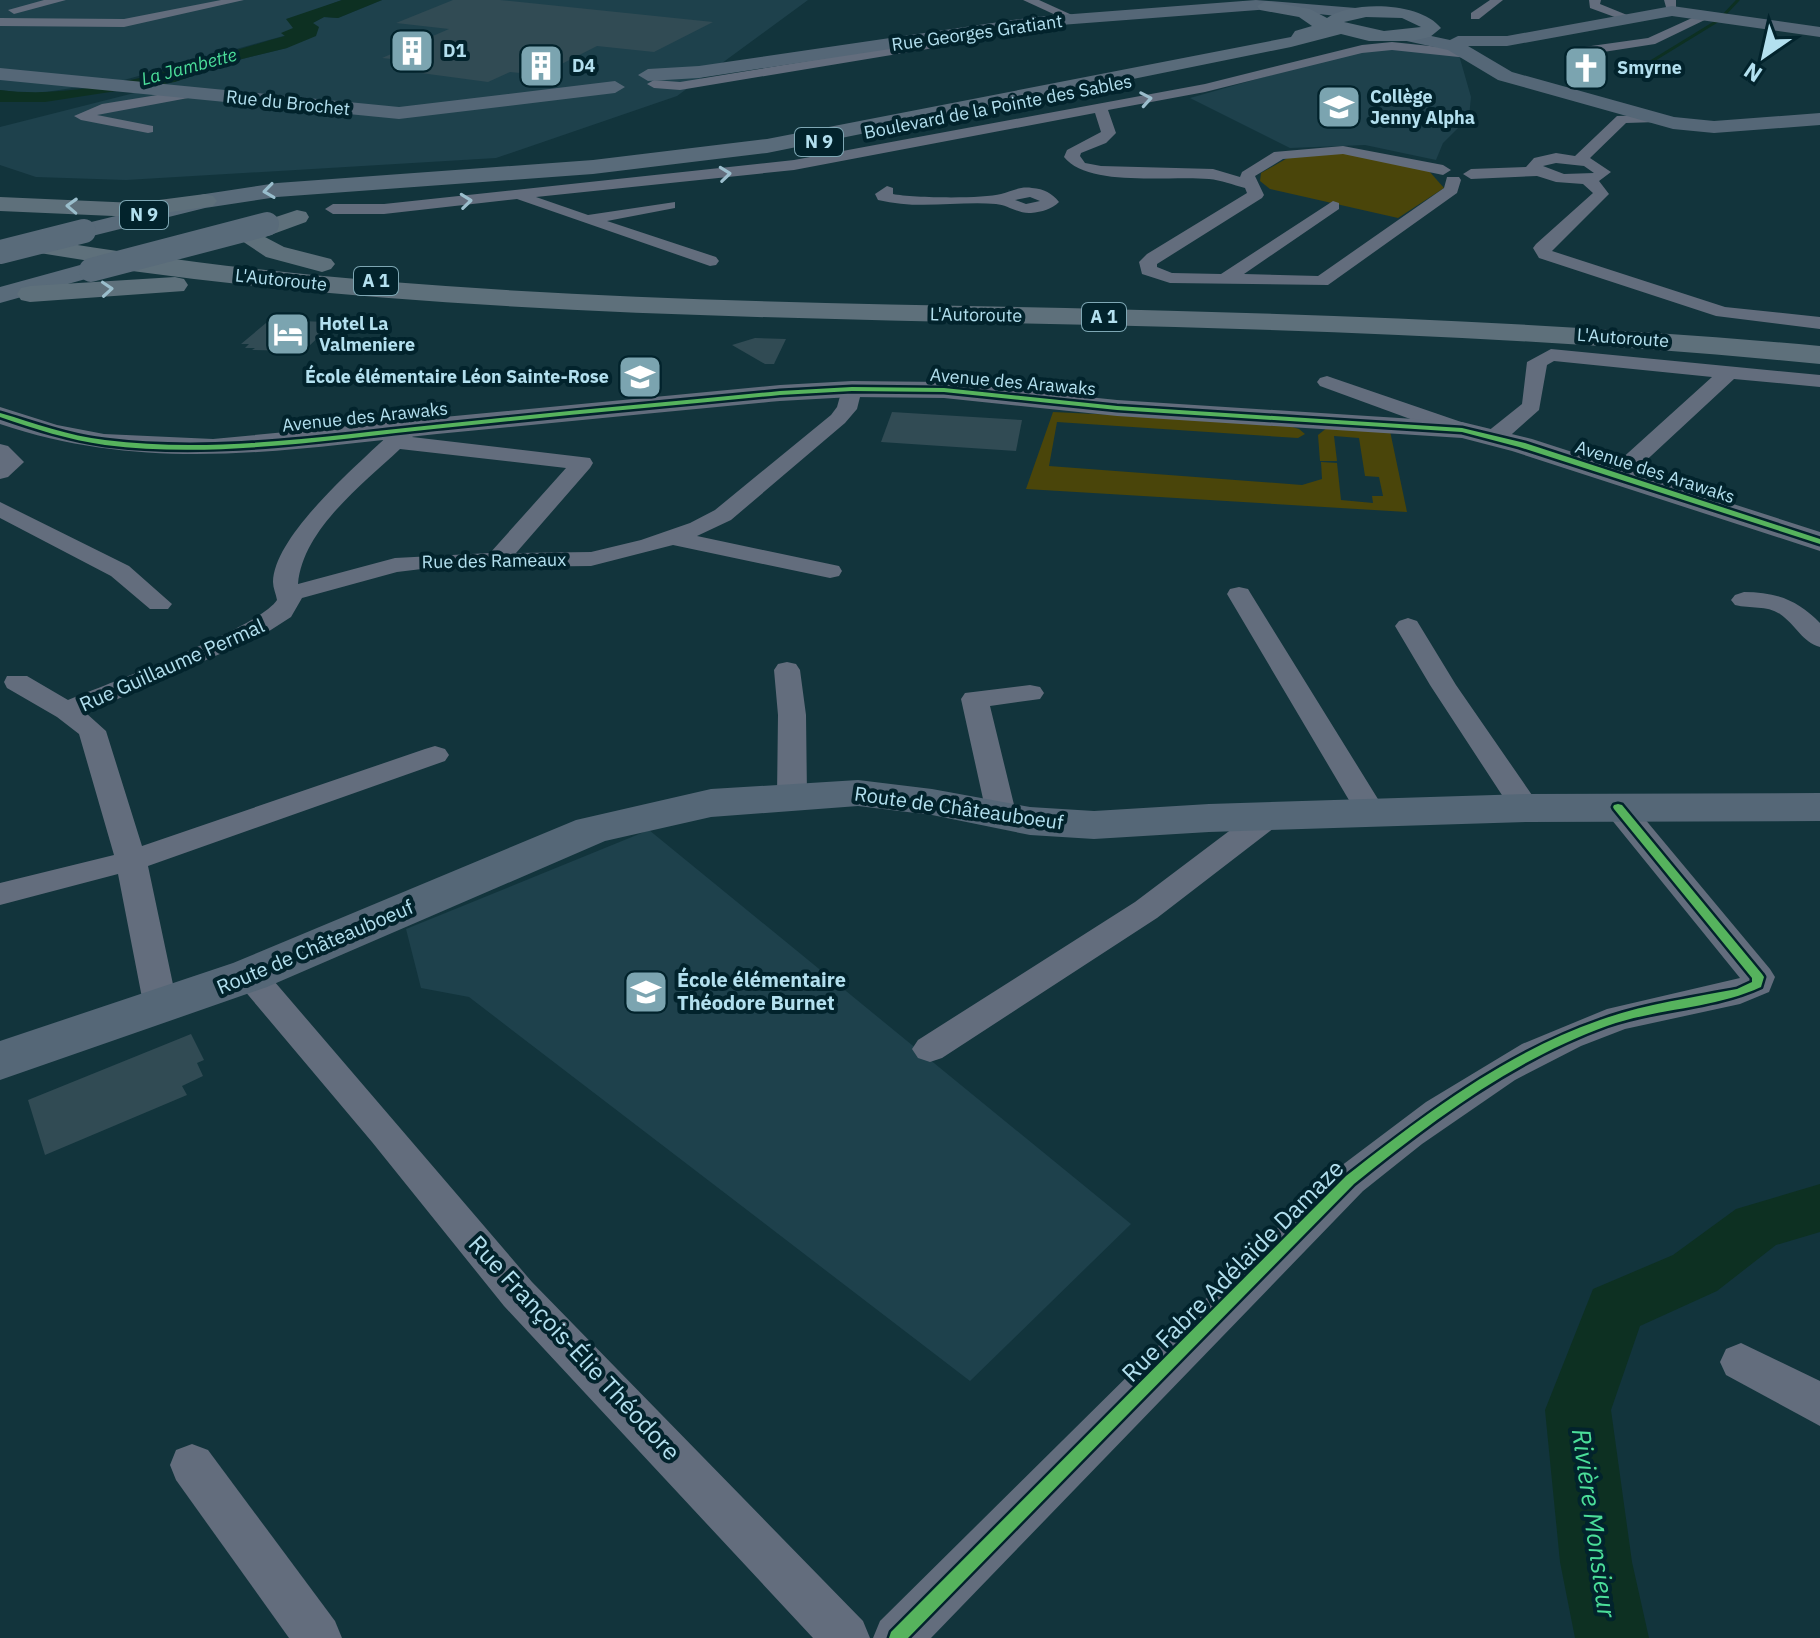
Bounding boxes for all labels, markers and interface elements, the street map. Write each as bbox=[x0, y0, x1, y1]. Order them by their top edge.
street label: Rue Georges Gratiant bbox=[890, 9, 1064, 56]
north arrow bbox=[1724, 16, 1804, 96]
building icon: D1 bbox=[388, 27, 436, 75]
place label: D1 bbox=[443, 39, 467, 62]
building icon: D4 bbox=[517, 42, 565, 90]
water label: La Jambette bbox=[139, 43, 239, 90]
church icon: Smyrne bbox=[1562, 44, 1610, 92]
place label: D4 bbox=[572, 54, 596, 77]
place label: Smyrne bbox=[1617, 56, 1682, 79]
text: N bbox=[1738, 57, 1767, 89]
street label: Boulevard de la Pointe des Sables bbox=[862, 69, 1134, 144]
school or university icon: Collège Jenny Alpha bbox=[1315, 83, 1363, 131]
street label: Rue du Brochet bbox=[225, 85, 351, 120]
place label: Collège Jenny Alpha bbox=[1370, 85, 1475, 129]
one-way arrow bbox=[1140, 91, 1153, 108]
road number: N 9 bbox=[795, 128, 843, 156]
one-way arrow bbox=[719, 165, 732, 182]
one-way arrow bbox=[262, 182, 276, 199]
one-way arrow bbox=[460, 193, 473, 210]
one-way arrow bbox=[65, 198, 78, 215]
road number: N 9 bbox=[120, 201, 168, 229]
street label: L'Autoroute bbox=[234, 263, 328, 296]
road number: A 1 bbox=[354, 267, 398, 295]
one-way arrow bbox=[101, 281, 114, 298]
street label: L'Autoroute bbox=[930, 302, 1022, 327]
road number: A 1 bbox=[1082, 303, 1126, 331]
hotel icon: Hotel La Valmeniere bbox=[264, 310, 312, 358]
place label: Hotel La Valmeniere bbox=[319, 312, 415, 356]
street label: L'Autoroute bbox=[1576, 323, 1670, 352]
school or university icon: École élémentaire Léon Sainte-Rose bbox=[616, 353, 664, 401]
street label: Avenue des Arawaks bbox=[929, 363, 1097, 400]
place label: École élémentaire Léon Sainte-Rose bbox=[305, 364, 609, 388]
street label: Avenue des Arawaks bbox=[281, 396, 449, 437]
street label: Avenue des Arawaks bbox=[1572, 435, 1738, 508]
street label: Rue des Rameaux bbox=[421, 548, 567, 573]
street label: Rue Guillaume Permal bbox=[75, 612, 269, 717]
street label: Route de Châteauboeuf bbox=[853, 779, 1066, 836]
street label: Route de Châteauboeuf bbox=[212, 893, 418, 1000]
place label: École élémentaire Théodore Burnet bbox=[677, 966, 846, 1016]
school or university icon: École élémentaire Théodore Burnet bbox=[622, 968, 670, 1016]
street label: Rue Fabre Adélaïde Damaze bbox=[1114, 1152, 1350, 1388]
street label: Rue François-Élie Théodore bbox=[462, 1228, 688, 1467]
water label: Rivière Monsieur bbox=[1565, 1426, 1625, 1621]

